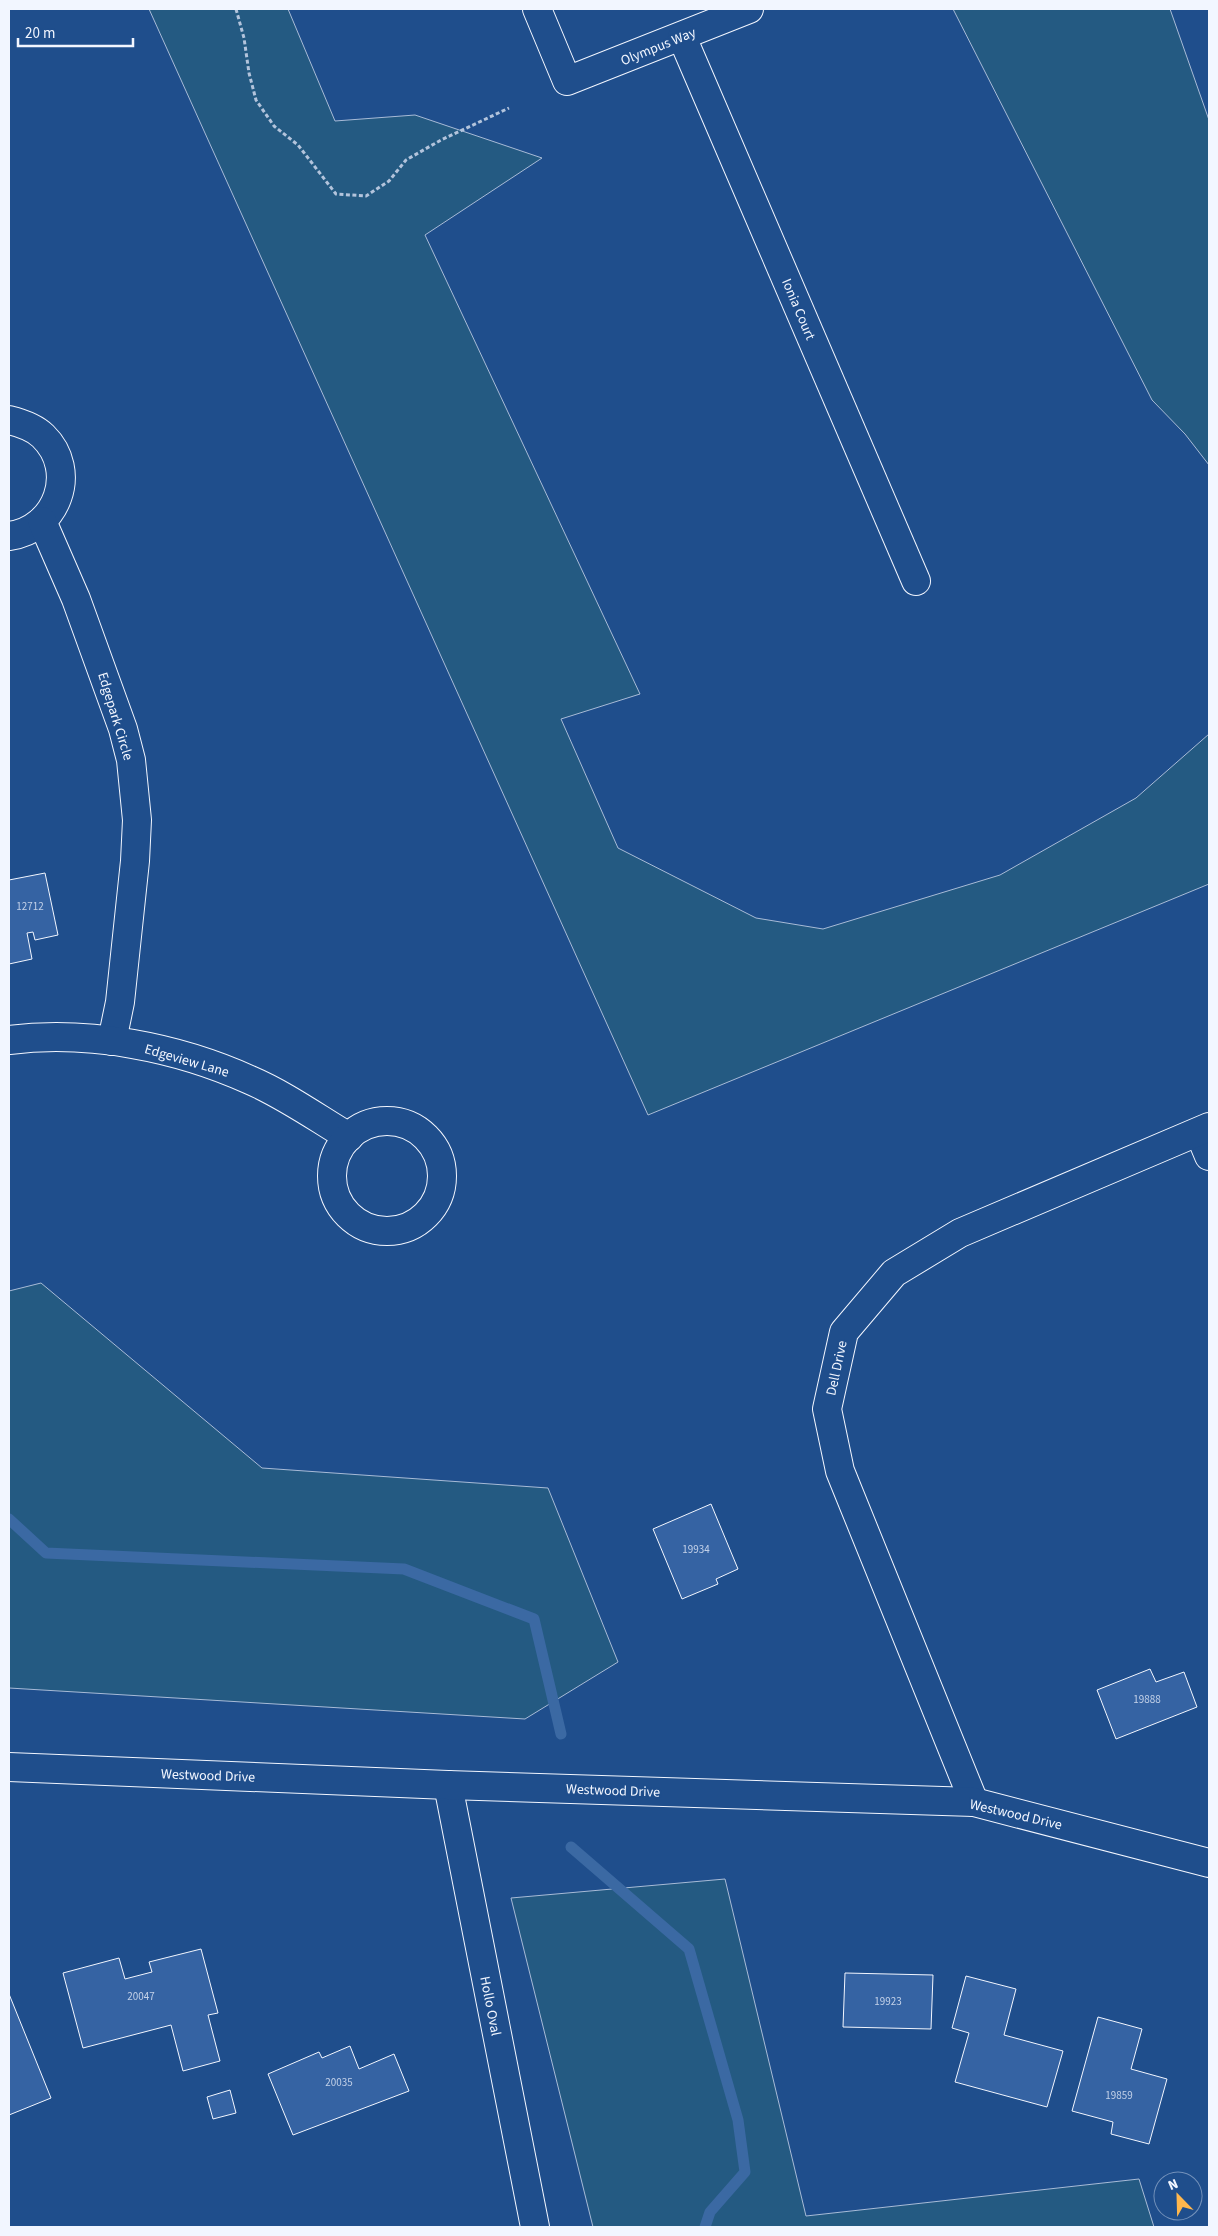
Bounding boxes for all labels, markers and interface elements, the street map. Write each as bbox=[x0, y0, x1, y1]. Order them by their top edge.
scale bar bbox=[18, 15, 132, 47]
text: 20 m bbox=[25, 23, 55, 44]
street label: Olympus Way bbox=[618, 23, 699, 71]
street label: Ionia Court bbox=[776, 276, 820, 343]
street label: Edgepark Circle bbox=[92, 670, 138, 763]
house number: 12712 bbox=[16, 899, 44, 914]
street label: Edgeview Lane bbox=[142, 1039, 231, 1083]
street label: Dell Drive bbox=[821, 1339, 853, 1398]
house number: 19934 bbox=[682, 1542, 710, 1557]
house number: 19888 bbox=[1133, 1692, 1161, 1707]
street label: Westwood Drive bbox=[160, 1764, 256, 1788]
street label: Westwood Drive bbox=[565, 1779, 661, 1803]
street label: Westwood Drive bbox=[968, 1795, 1064, 1835]
street label: Hollo Oval bbox=[474, 1975, 506, 2038]
house number: 20047 bbox=[127, 1989, 155, 2004]
house number: 19923 bbox=[874, 1994, 902, 2009]
house number: 20035 bbox=[325, 2075, 353, 2090]
house number: 19859 bbox=[1105, 2088, 1133, 2103]
north arrow bbox=[1153, 2171, 1203, 2221]
text: N bbox=[1165, 2174, 1182, 2196]

